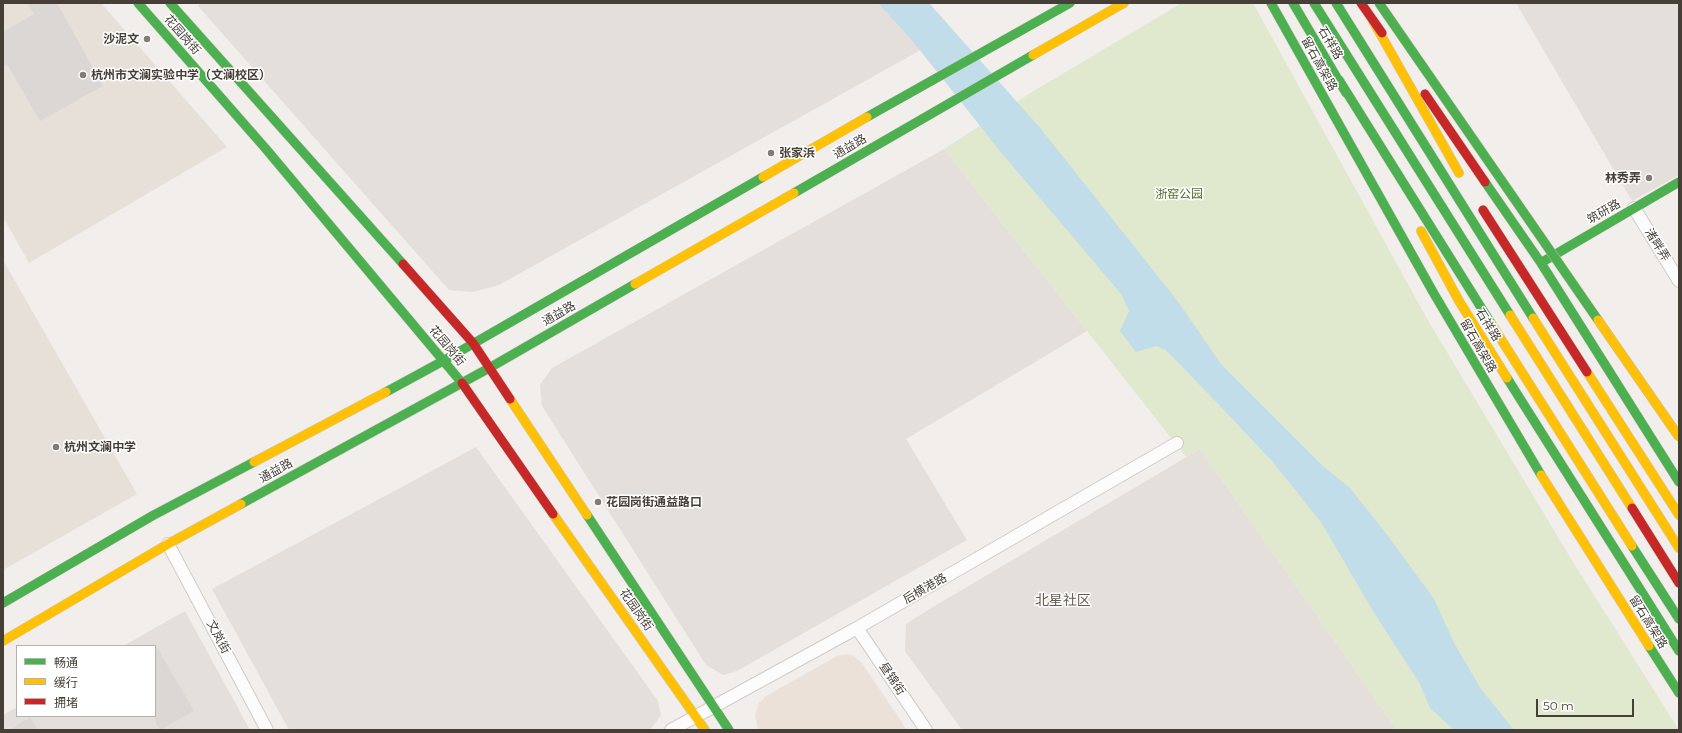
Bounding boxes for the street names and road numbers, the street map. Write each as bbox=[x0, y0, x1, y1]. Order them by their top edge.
street label: 花园岗街 bbox=[161, 12, 203, 58]
street label: 石祥路 bbox=[1315, 24, 1345, 62]
street label: 留石高架路 bbox=[1298, 34, 1340, 94]
street label: 通益路 bbox=[831, 132, 869, 162]
street label: 筑研路 bbox=[1585, 197, 1623, 227]
street label: 渚畔弄 bbox=[1641, 226, 1673, 264]
street label: 通益路 bbox=[540, 299, 578, 329]
street label: 石祥路 bbox=[1472, 306, 1504, 344]
street label: 留石高架路 bbox=[1457, 316, 1499, 376]
street label: 花园岗街 bbox=[426, 323, 468, 369]
street label: 通益路 bbox=[257, 456, 295, 486]
street label: 后横港路 bbox=[901, 571, 949, 607]
street label: 花园岗街 bbox=[616, 586, 656, 634]
street label: 留石高架路 bbox=[1626, 593, 1670, 651]
street label: 文岚街 bbox=[203, 618, 233, 656]
street label: 昼锦街 bbox=[876, 660, 908, 698]

